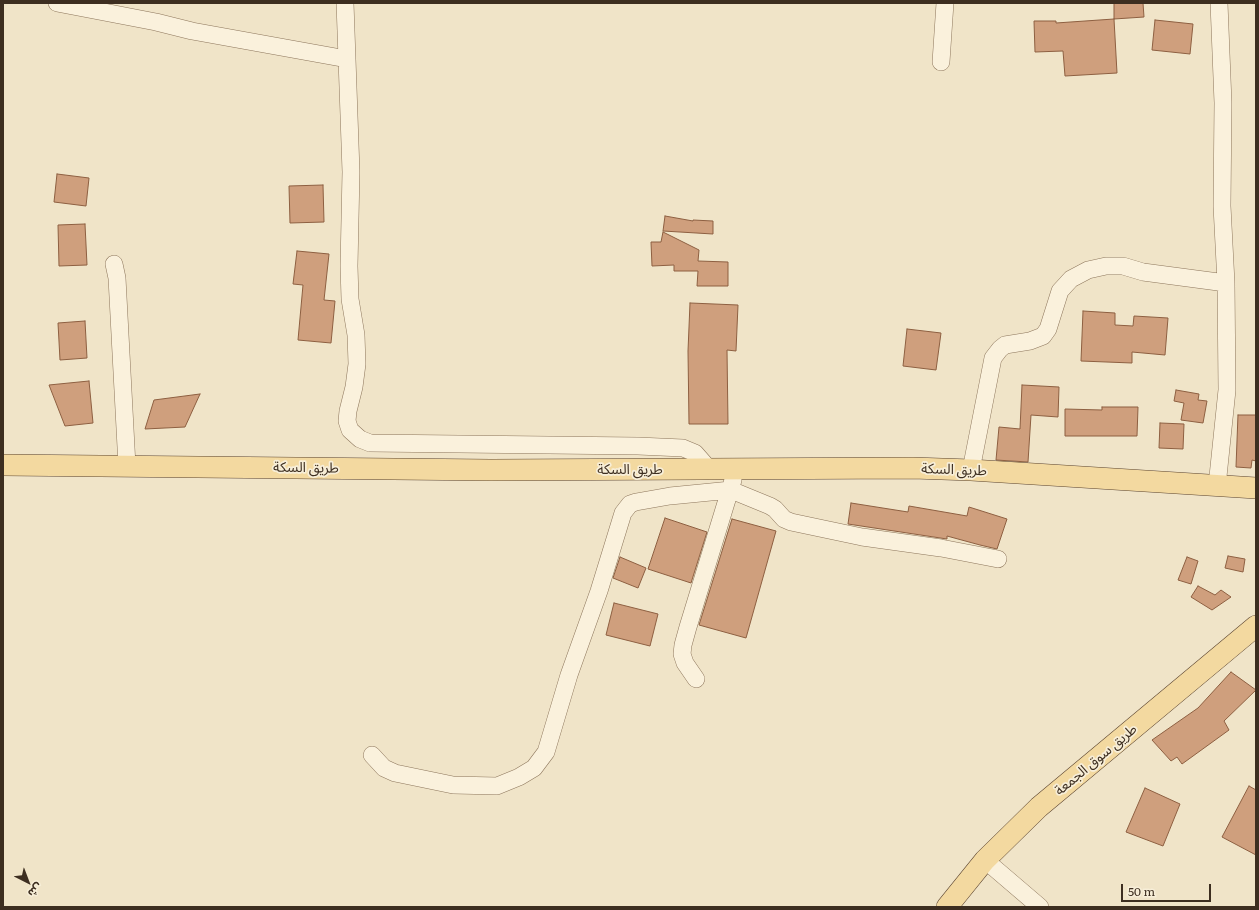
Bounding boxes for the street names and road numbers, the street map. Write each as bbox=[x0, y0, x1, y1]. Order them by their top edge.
street label: طريق السكة bbox=[273, 459, 339, 477]
street label: طريق السكة bbox=[921, 460, 987, 480]
street label: طريق السكة bbox=[597, 462, 663, 478]
street label: طريق سوق الجمعة bbox=[1051, 721, 1141, 799]

